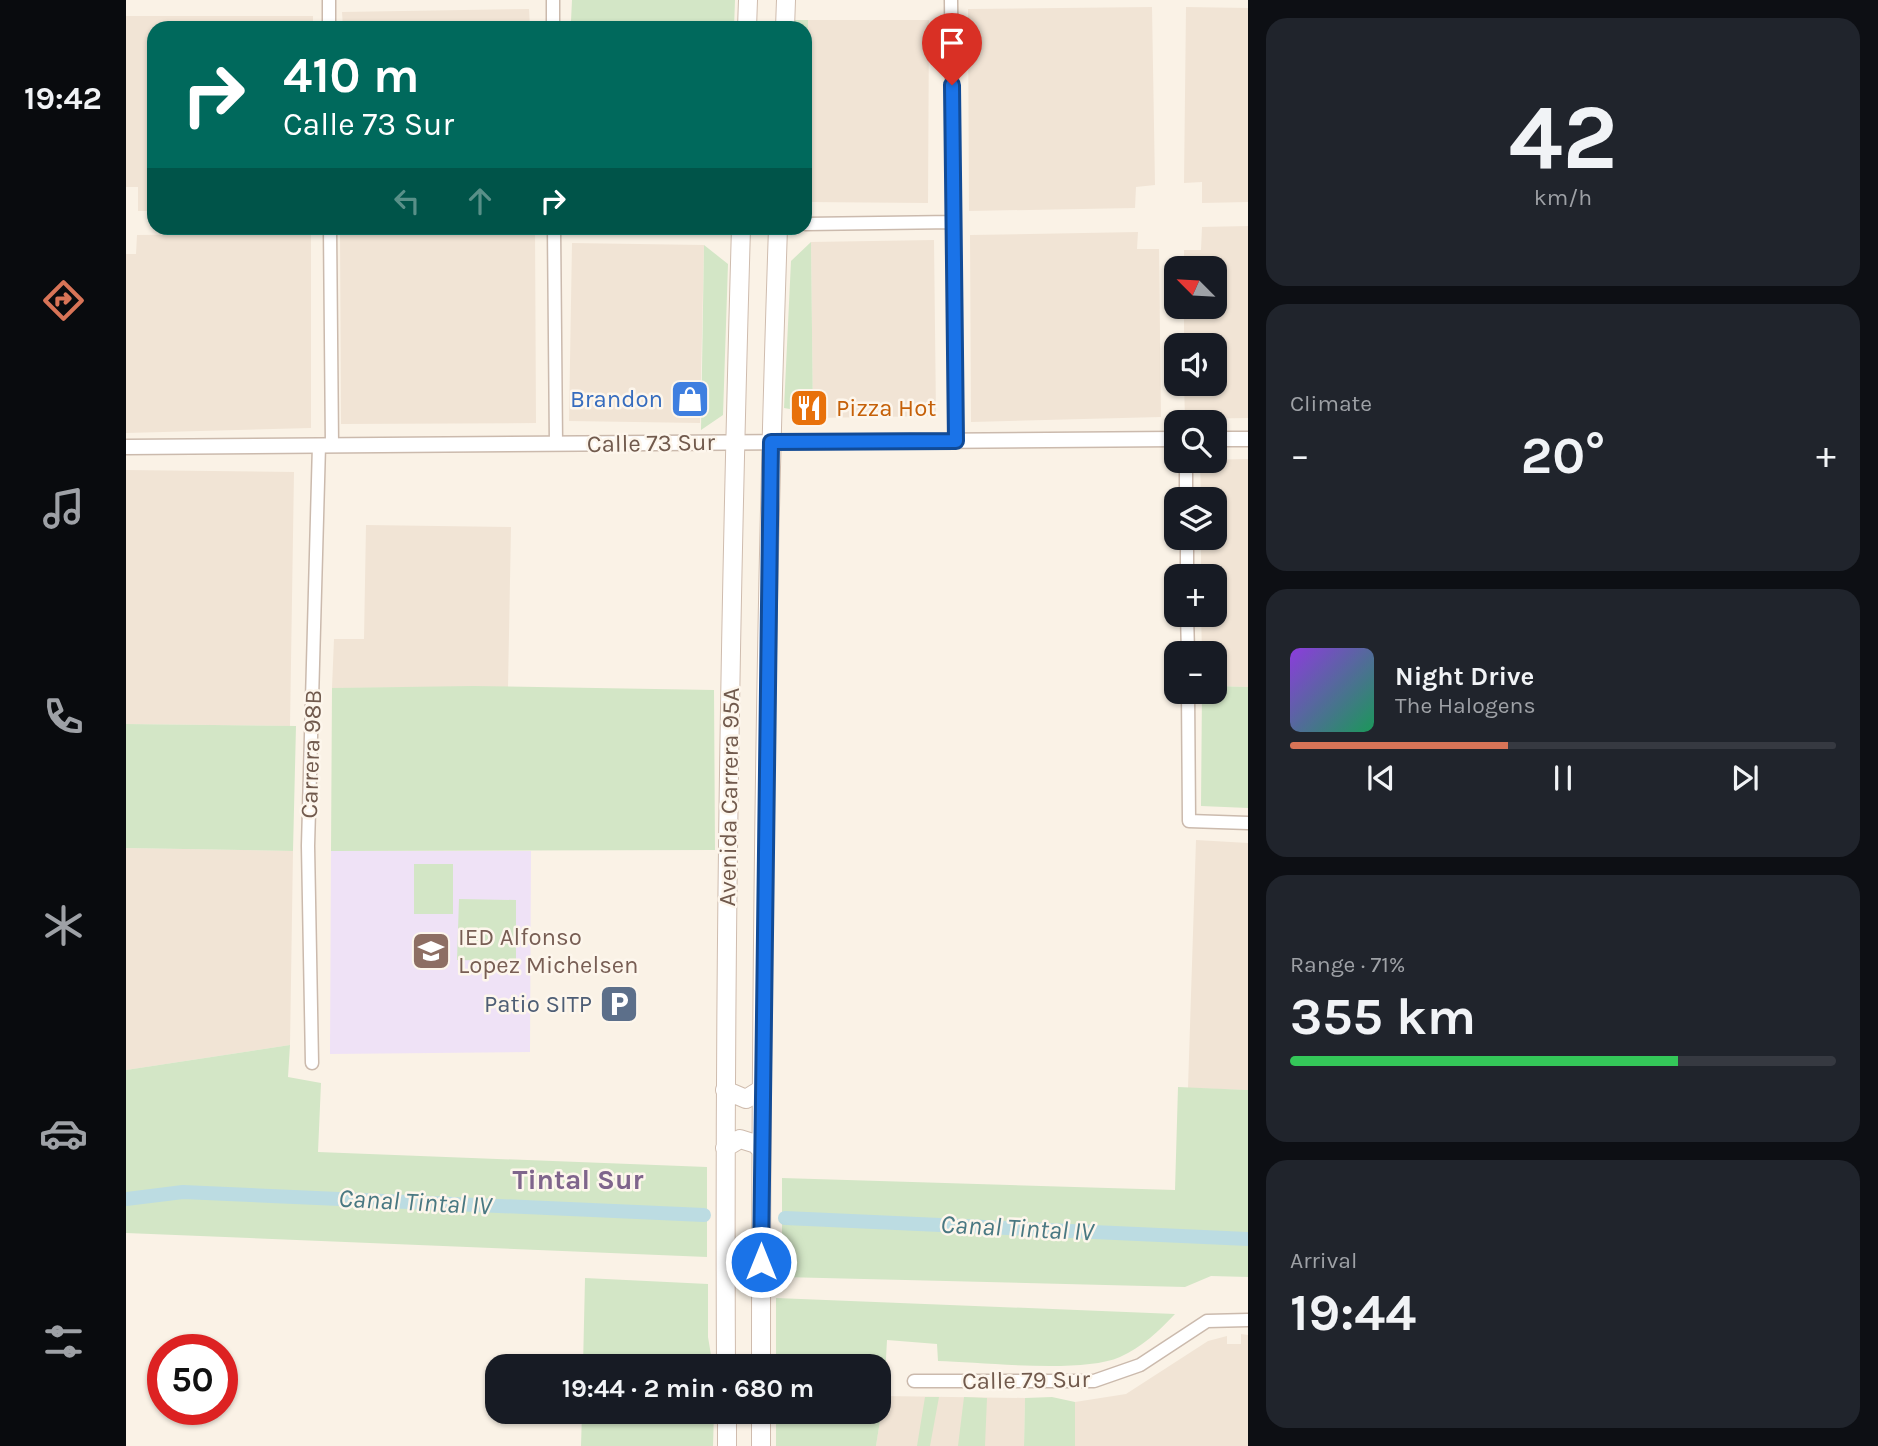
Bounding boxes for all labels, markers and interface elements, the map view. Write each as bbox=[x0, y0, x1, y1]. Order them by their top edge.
pin bbox=[922, 13, 982, 85]
icon: arrive bbox=[933, 24, 971, 62]
text: 410 m bbox=[283, 47, 420, 104]
icon: right bbox=[168, 49, 259, 140]
text: 19:42 bbox=[24, 80, 102, 117]
text: 42 bbox=[1508, 85, 1618, 191]
text: Calle 73 Sur bbox=[283, 106, 454, 143]
icon: left bbox=[388, 182, 426, 220]
icon: ahead bbox=[461, 182, 499, 220]
icon: right bbox=[534, 182, 572, 220]
text: km/h bbox=[1534, 184, 1592, 211]
north arrow bbox=[1164, 256, 1227, 318]
map controls bbox=[1164, 256, 1227, 704]
icon: directions bbox=[39, 276, 88, 325]
button: sound bbox=[1164, 333, 1227, 396]
shop icon: Brandon bbox=[669, 378, 711, 420]
place label: Brandon bbox=[570, 385, 663, 413]
restaurant icon: Pizza Hot bbox=[788, 387, 830, 429]
text: Climate bbox=[1290, 390, 1372, 417]
place label: Pizza Hot bbox=[836, 394, 936, 422]
button: search bbox=[1164, 410, 1227, 473]
text: 20° bbox=[1521, 425, 1605, 486]
street label: Calle 73 Sur bbox=[587, 428, 716, 458]
text: − bbox=[1290, 433, 1310, 478]
text: + bbox=[1816, 433, 1836, 478]
icon: music bbox=[39, 484, 88, 533]
button: layers bbox=[1164, 487, 1227, 550]
button: + bbox=[1164, 564, 1227, 627]
button: − bbox=[1164, 641, 1227, 704]
text: Night Drive bbox=[1395, 661, 1534, 692]
street label: Avenida Carrera 95A bbox=[713, 687, 745, 907]
street label: Carrera 98B bbox=[295, 689, 327, 819]
icon: phone bbox=[39, 692, 88, 741]
text: The Halogens bbox=[1395, 692, 1535, 719]
icon: previous bbox=[1362, 759, 1400, 797]
icon: pause bbox=[1544, 759, 1582, 797]
icon: next bbox=[1726, 759, 1764, 797]
icon: climate bbox=[39, 901, 88, 950]
place label: IED Alfonso Lopez Michelsen bbox=[458, 923, 639, 979]
school or university icon: IED Alfonso Lopez Michelsen bbox=[410, 930, 452, 972]
text: Range · 71% bbox=[1290, 951, 1406, 978]
parking icon: Patio SITP bbox=[598, 983, 640, 1025]
text: 355 km bbox=[1290, 986, 1476, 1047]
place label: Patio SITP bbox=[484, 990, 592, 1018]
icon: car bbox=[39, 1109, 88, 1158]
district label: Tintal Sur bbox=[513, 1163, 643, 1196]
water label: Canal Tintal IV bbox=[338, 1183, 494, 1222]
water label: Canal Tintal IV bbox=[940, 1209, 1096, 1248]
position arrow bbox=[724, 1225, 798, 1299]
text: Arrival bbox=[1290, 1247, 1357, 1274]
text: 19:44 bbox=[1290, 1282, 1416, 1343]
icon: filters bbox=[39, 1317, 88, 1366]
speed limit sign: 50 bbox=[147, 1334, 238, 1425]
street label: Calle 79 Sur bbox=[962, 1365, 1091, 1395]
text: 19:44 · 2 min · 680 m bbox=[562, 1373, 814, 1404]

